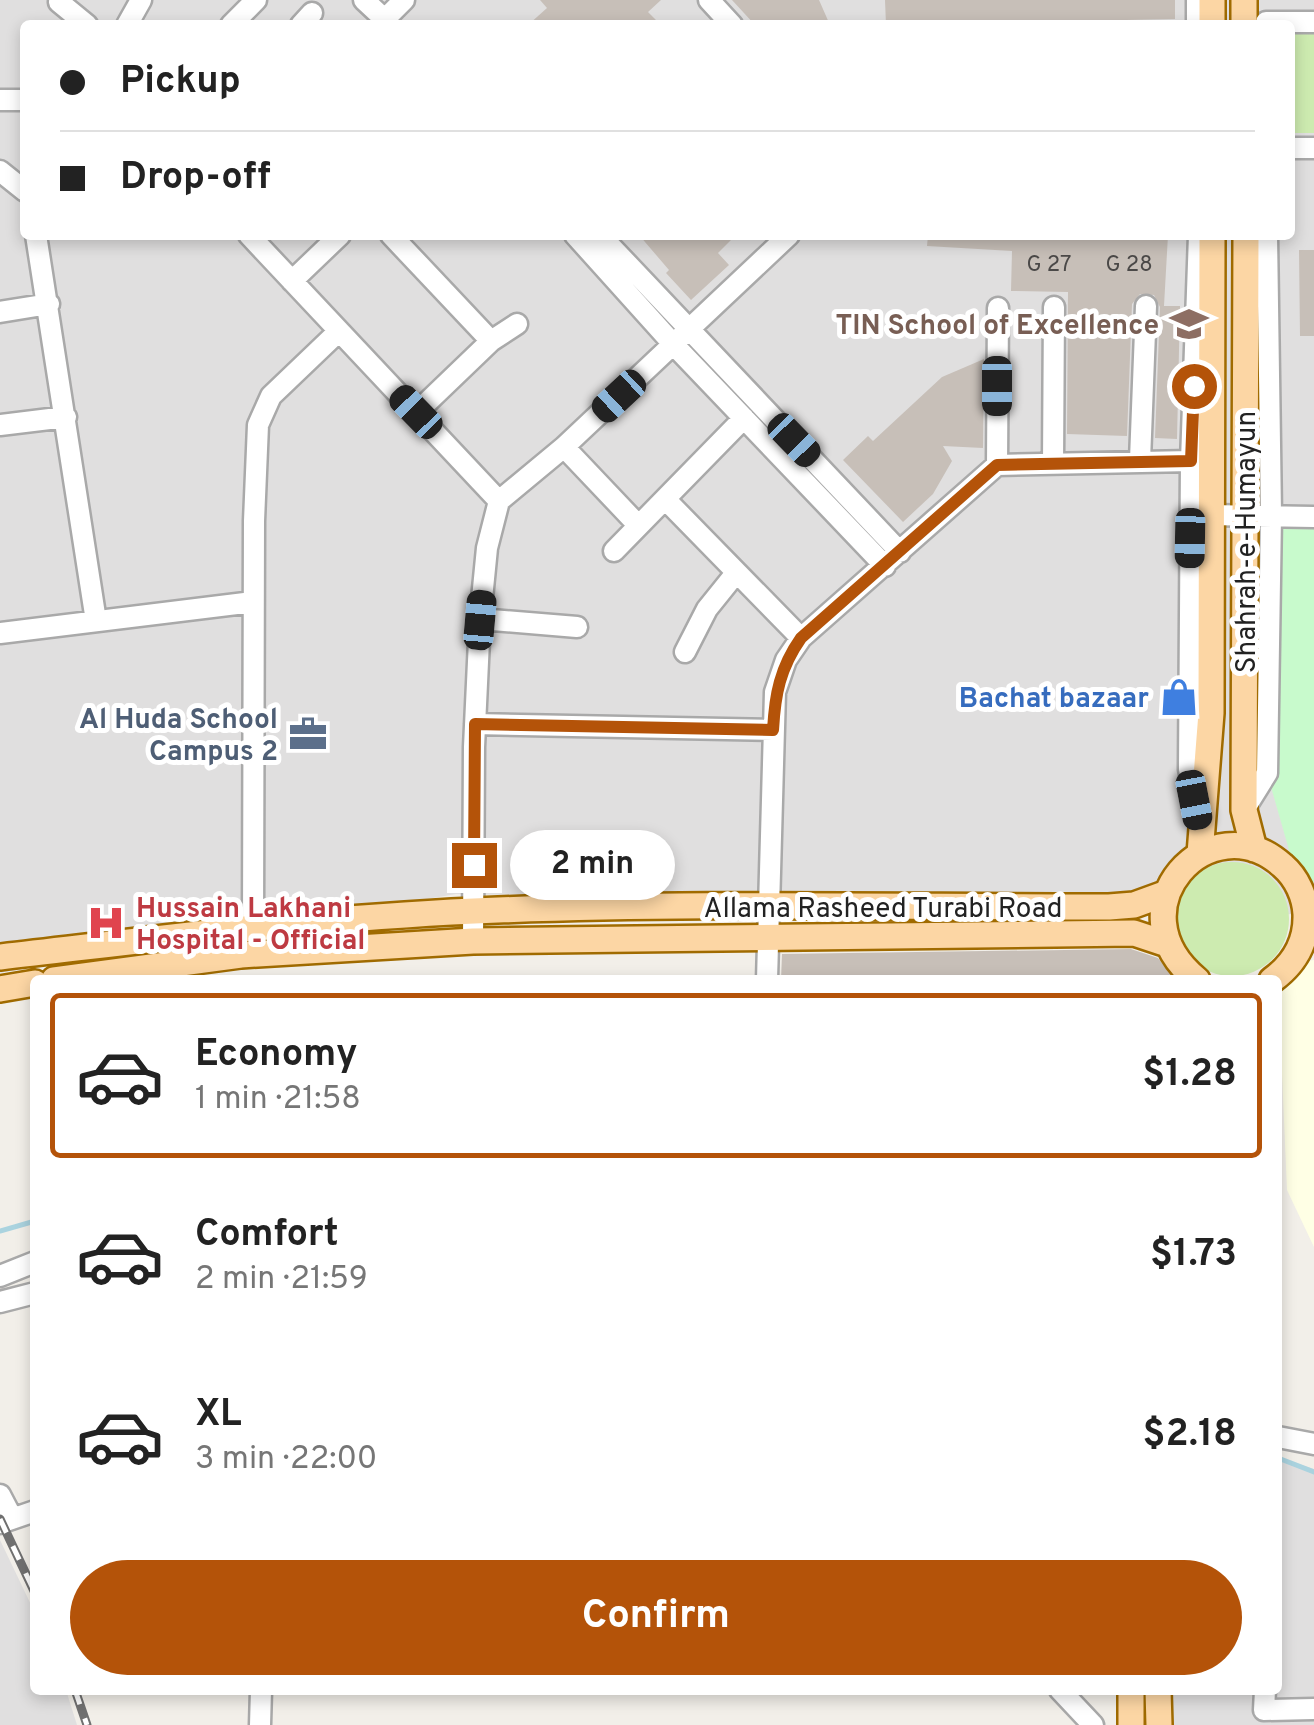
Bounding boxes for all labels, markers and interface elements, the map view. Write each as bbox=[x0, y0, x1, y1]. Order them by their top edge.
text: Pickup bbox=[120, 58, 241, 107]
text: Drop-off bbox=[120, 154, 271, 203]
house number: G 27 bbox=[1026, 252, 1072, 279]
house number: G 28 bbox=[1105, 252, 1153, 279]
school or university icon: TIN School of Excellence bbox=[1168, 303, 1210, 345]
place label: TIN School of Excellence bbox=[836, 309, 1159, 345]
car bbox=[982, 356, 1012, 416]
route start bbox=[1172, 364, 1217, 409]
car bbox=[587, 365, 651, 427]
car bbox=[384, 380, 448, 444]
car bbox=[762, 408, 826, 472]
street label: Shahrah-e-Humayun bbox=[1230, 411, 1266, 673]
car bbox=[1174, 508, 1206, 568]
car bbox=[462, 589, 498, 651]
shop icon: Bachat bazaar bbox=[1158, 676, 1200, 718]
place label: Bachat bazaar bbox=[959, 682, 1149, 718]
place label: Al Huda School Campus 2 bbox=[79, 703, 278, 771]
office icon: Al Huda School Campus 2 bbox=[287, 713, 329, 755]
car bbox=[1174, 768, 1214, 832]
callout: 2 min bbox=[509, 830, 674, 900]
route end bbox=[452, 843, 497, 888]
text: 2 min bbox=[551, 845, 634, 885]
place label: Hussain Lakhani Hospital - Official bbox=[136, 892, 366, 960]
street label: Allama Rasheed Turabi Road bbox=[703, 892, 1063, 928]
hospital icon: Hussain Lakhani Hospital - Official bbox=[85, 902, 127, 944]
icon: car bbox=[75, 1031, 165, 1121]
text: Economy bbox=[195, 1031, 357, 1080]
text: $1.28 bbox=[1142, 1051, 1237, 1100]
text: 1 min · 21:58 bbox=[195, 1080, 361, 1120]
icon: car bbox=[75, 1211, 165, 1301]
text: Comfort bbox=[195, 1211, 339, 1260]
text: $1.73 bbox=[1150, 1231, 1237, 1280]
text: 2 min · 21:59 bbox=[195, 1260, 368, 1300]
icon: car bbox=[75, 1391, 165, 1481]
text: XL bbox=[195, 1391, 242, 1440]
text: $2.18 bbox=[1142, 1411, 1237, 1460]
text: 3 min · 22:00 bbox=[195, 1440, 377, 1480]
button: Confirm bbox=[70, 1560, 1242, 1675]

